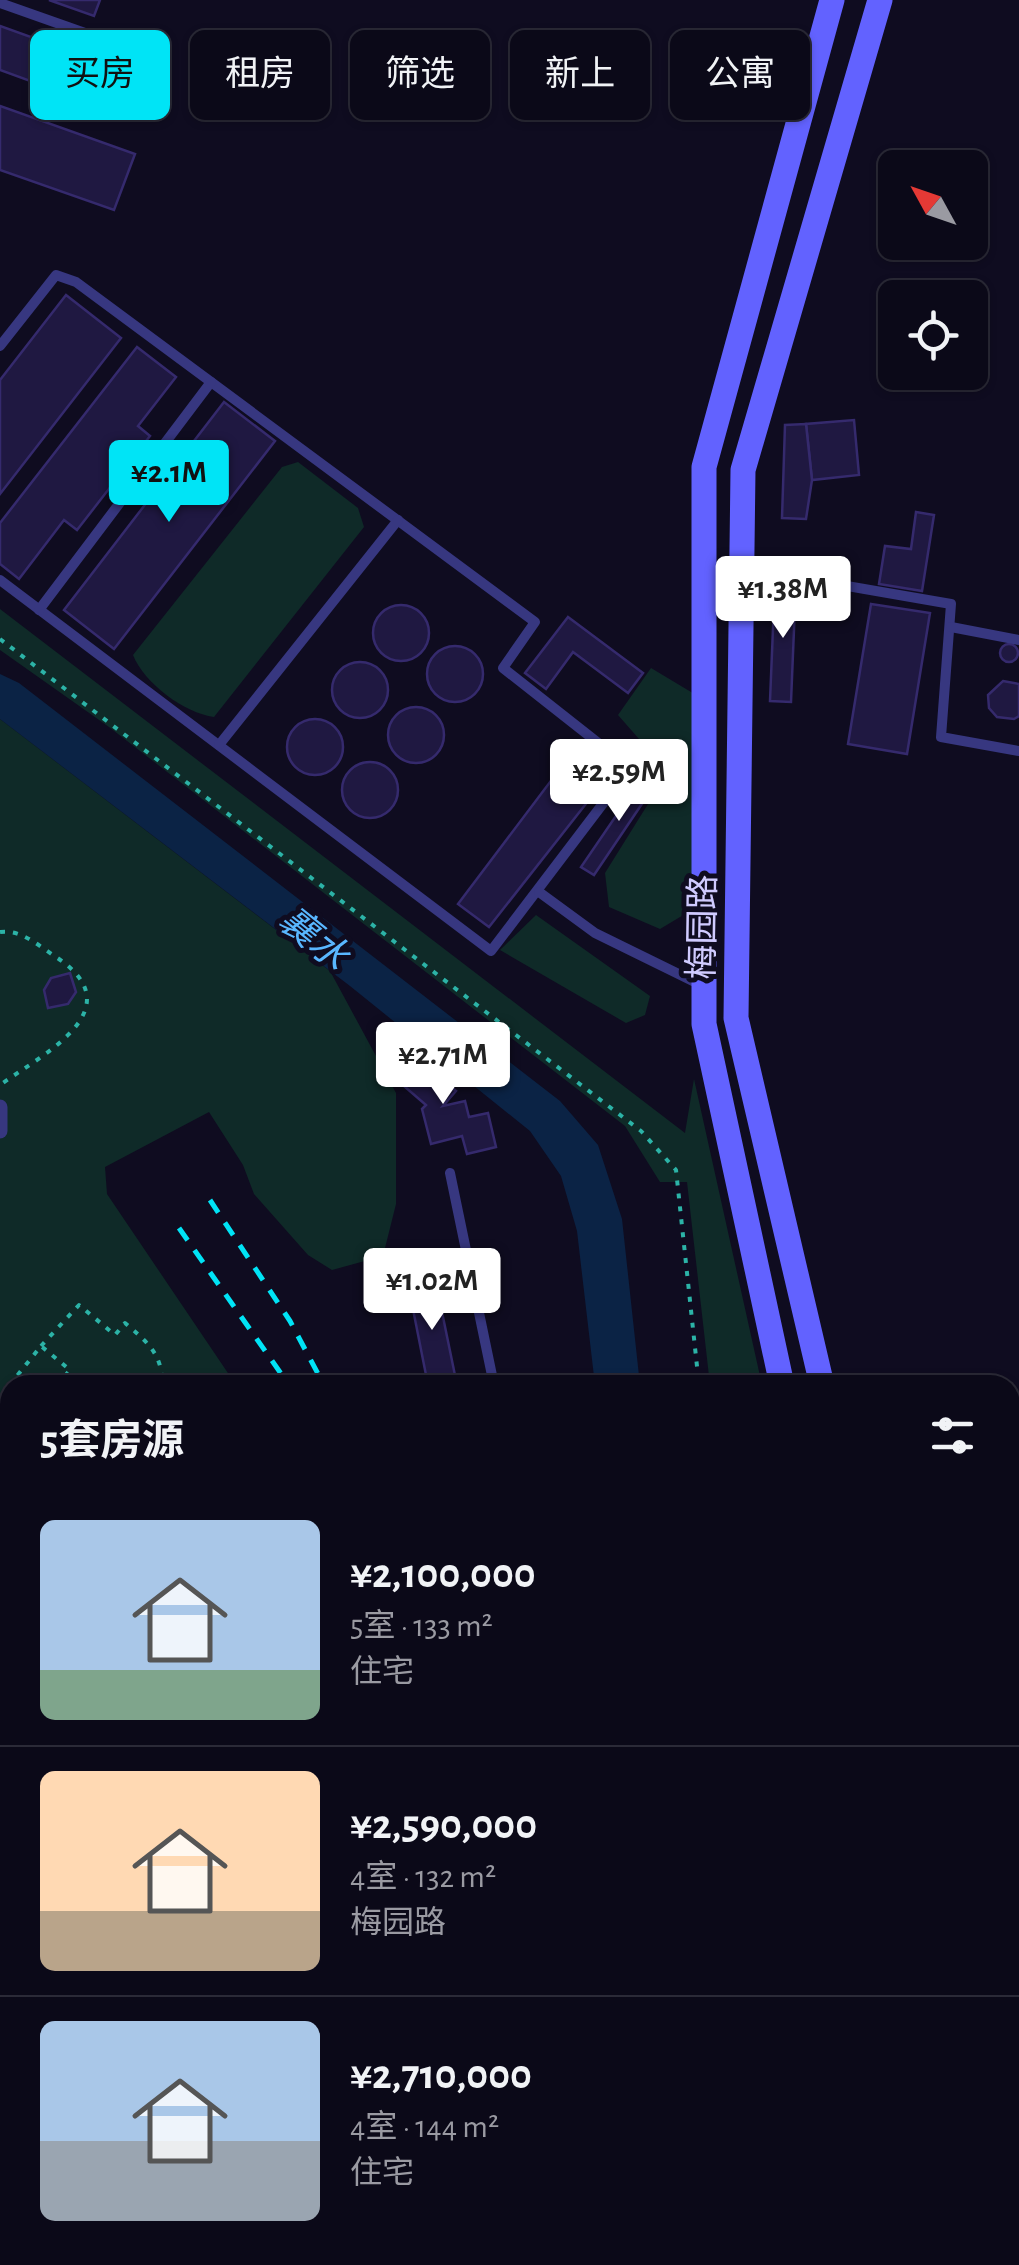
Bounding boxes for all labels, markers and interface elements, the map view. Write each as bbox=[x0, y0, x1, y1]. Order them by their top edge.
chip: 买房 bbox=[30, 30, 170, 120]
chip: 租房 bbox=[190, 30, 330, 120]
chip: 筛选 bbox=[350, 30, 490, 120]
chip: 新上 bbox=[510, 30, 650, 120]
chip: 公寓 bbox=[670, 30, 810, 120]
north arrow bbox=[878, 150, 988, 260]
map controls bbox=[878, 150, 988, 390]
button: locate bbox=[878, 280, 988, 390]
pin: ¥2.1M bbox=[99, 440, 239, 525]
text: ¥2.1M bbox=[131, 456, 207, 488]
pin: ¥1.38M bbox=[702, 556, 864, 641]
text: ¥1.38M bbox=[738, 572, 828, 604]
pin: ¥2.59M bbox=[538, 739, 700, 824]
text: ¥2.59M bbox=[572, 755, 666, 787]
street label: 梅园路 bbox=[683, 874, 722, 980]
water label: 襄水 bbox=[271, 899, 358, 979]
pin: ¥2.71M bbox=[362, 1022, 524, 1107]
text: ¥2.71M bbox=[398, 1038, 488, 1070]
pin: ¥1.02M bbox=[351, 1248, 513, 1333]
text: ¥1.02M bbox=[386, 1264, 478, 1296]
icon: filters bbox=[925, 1408, 980, 1463]
text: 5套房源 bbox=[40, 1420, 184, 1462]
text: ¥2,100,000 bbox=[350, 1553, 536, 1595]
icon: home bbox=[120, 1560, 240, 1680]
text: 5室 · 133 m² bbox=[350, 1610, 493, 1642]
text: 住宅 bbox=[350, 1656, 414, 1688]
text: ¥2,590,000 bbox=[350, 1804, 537, 1846]
icon: home bbox=[120, 1811, 240, 1931]
text: 4室 · 132 m² bbox=[350, 1861, 496, 1893]
text: 梅园路 bbox=[350, 1907, 446, 1939]
text: ¥2,710,000 bbox=[350, 2054, 532, 2096]
icon: home bbox=[120, 2061, 240, 2181]
text: 4室 · 144 m² bbox=[350, 2111, 499, 2143]
text: 住宅 bbox=[350, 2157, 414, 2189]

